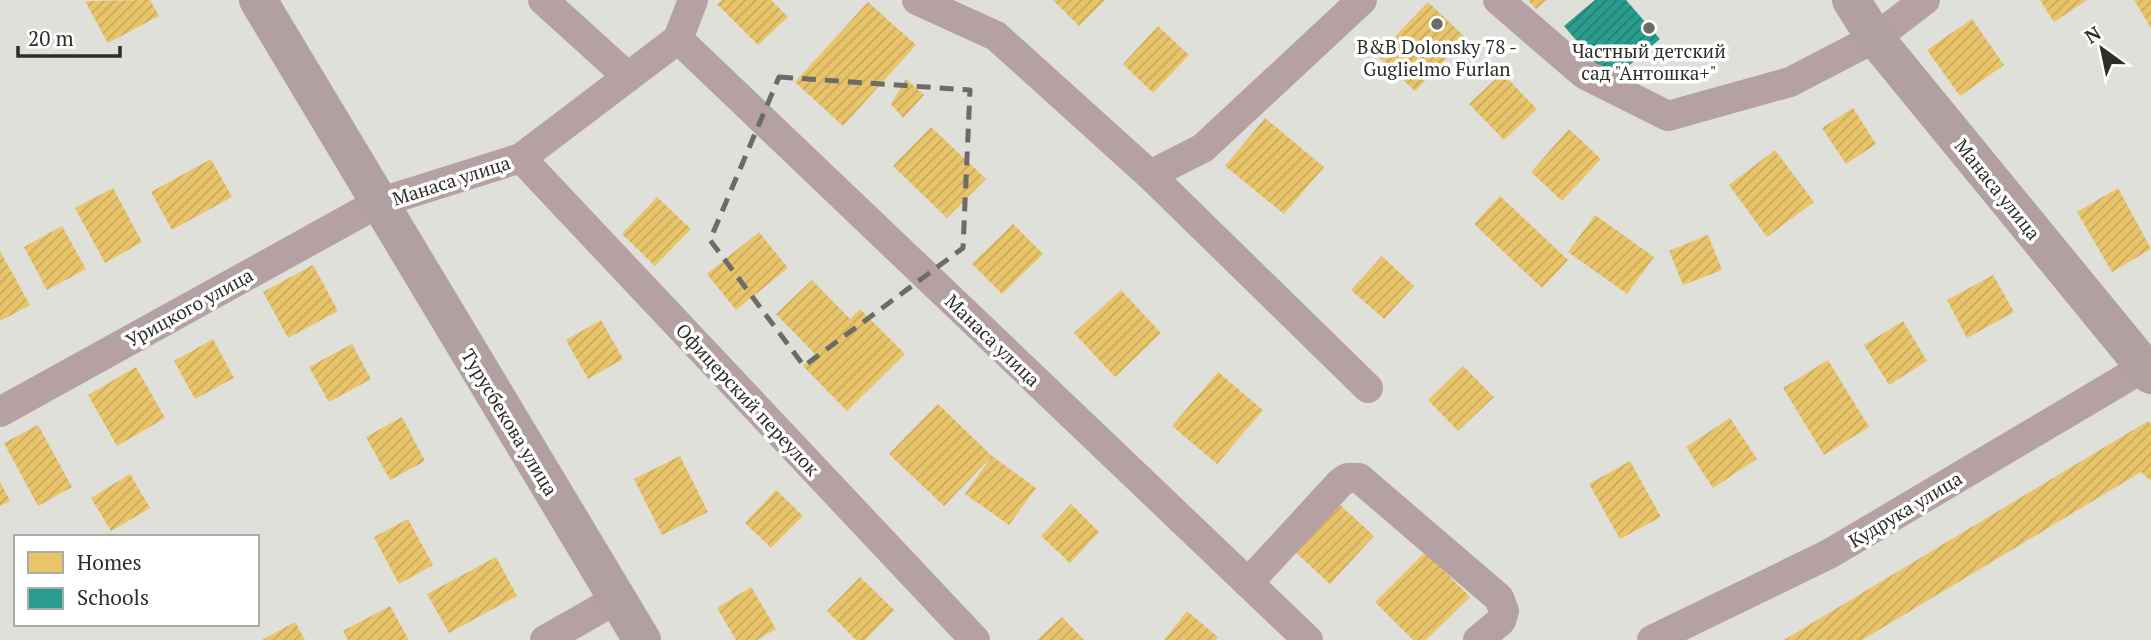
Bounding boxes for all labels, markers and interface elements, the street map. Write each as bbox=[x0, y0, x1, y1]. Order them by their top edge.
scale bar bbox=[18, 14, 119, 58]
north arrow bbox=[2067, 14, 2137, 84]
marker: B&B Dolonsky 78 - Guglielmo Furlan bbox=[1429, 16, 1445, 32]
marker: Частный детский сад "Антошка+" bbox=[1641, 20, 1657, 36]
text: N bbox=[2080, 20, 2106, 49]
text: 20 m bbox=[28, 24, 74, 52]
place label: B&B Dolonsky 78 - Guglielmo Furlan bbox=[1357, 34, 1517, 81]
place label: Частный детский сад "Антошка+" bbox=[1572, 38, 1726, 85]
street label: Манаса улица bbox=[1950, 133, 2047, 245]
street label: Манаса улица bbox=[389, 149, 514, 211]
street label: Урицкого улица bbox=[121, 262, 257, 352]
street label: Манаса улица bbox=[940, 288, 1046, 392]
street label: Офицерский переулок bbox=[671, 317, 826, 481]
street label: Турусбекова улица bbox=[456, 344, 564, 500]
street label: Кудрука улица bbox=[1844, 465, 1967, 553]
legend bbox=[14, 535, 259, 626]
text: Homes bbox=[77, 548, 142, 576]
text: Schools bbox=[77, 583, 149, 611]

